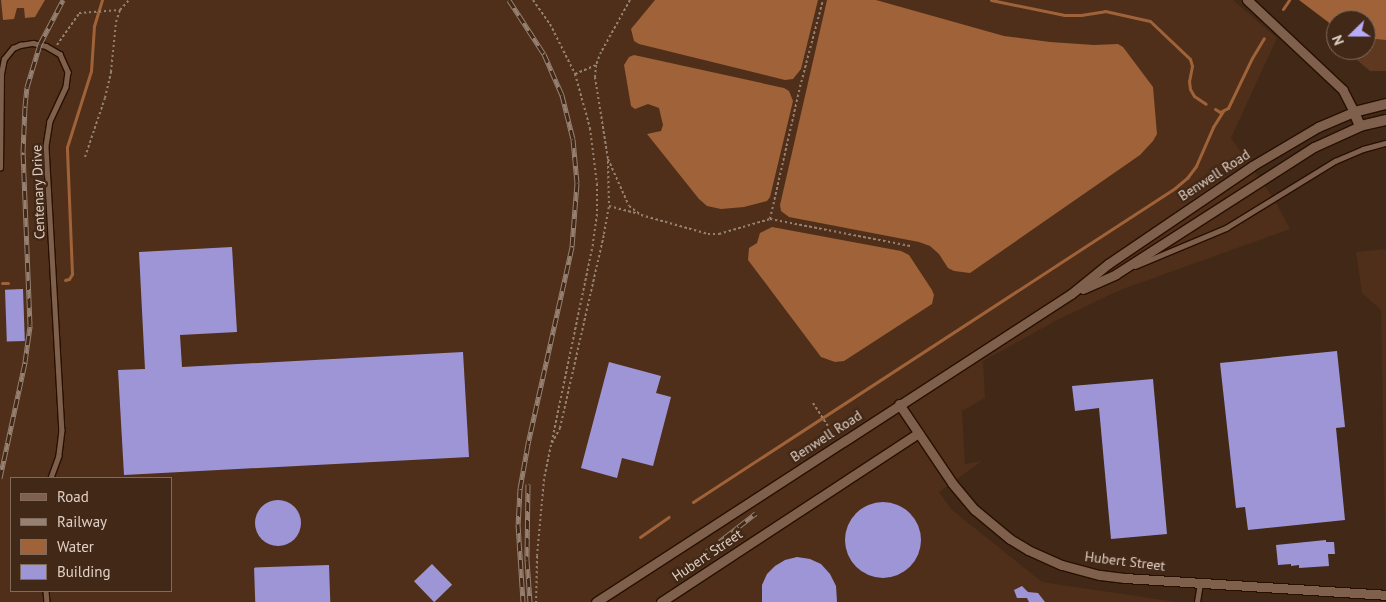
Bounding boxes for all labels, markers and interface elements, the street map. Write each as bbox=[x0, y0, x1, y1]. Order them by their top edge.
north arrow bbox=[1326, 10, 1376, 60]
text: N bbox=[1328, 33, 1348, 48]
street label: Centenary Drive bbox=[28, 144, 48, 240]
street label: Benwell Road bbox=[1175, 146, 1253, 204]
street label: Benwell Road bbox=[787, 407, 865, 465]
legend bbox=[10, 477, 172, 592]
text: Road bbox=[57, 487, 89, 506]
text: Railway bbox=[57, 512, 107, 531]
street label: Hubert Street bbox=[669, 525, 745, 585]
text: Water bbox=[57, 537, 94, 556]
street label: Hubert Street bbox=[1084, 548, 1166, 574]
text: Building bbox=[57, 562, 111, 581]

